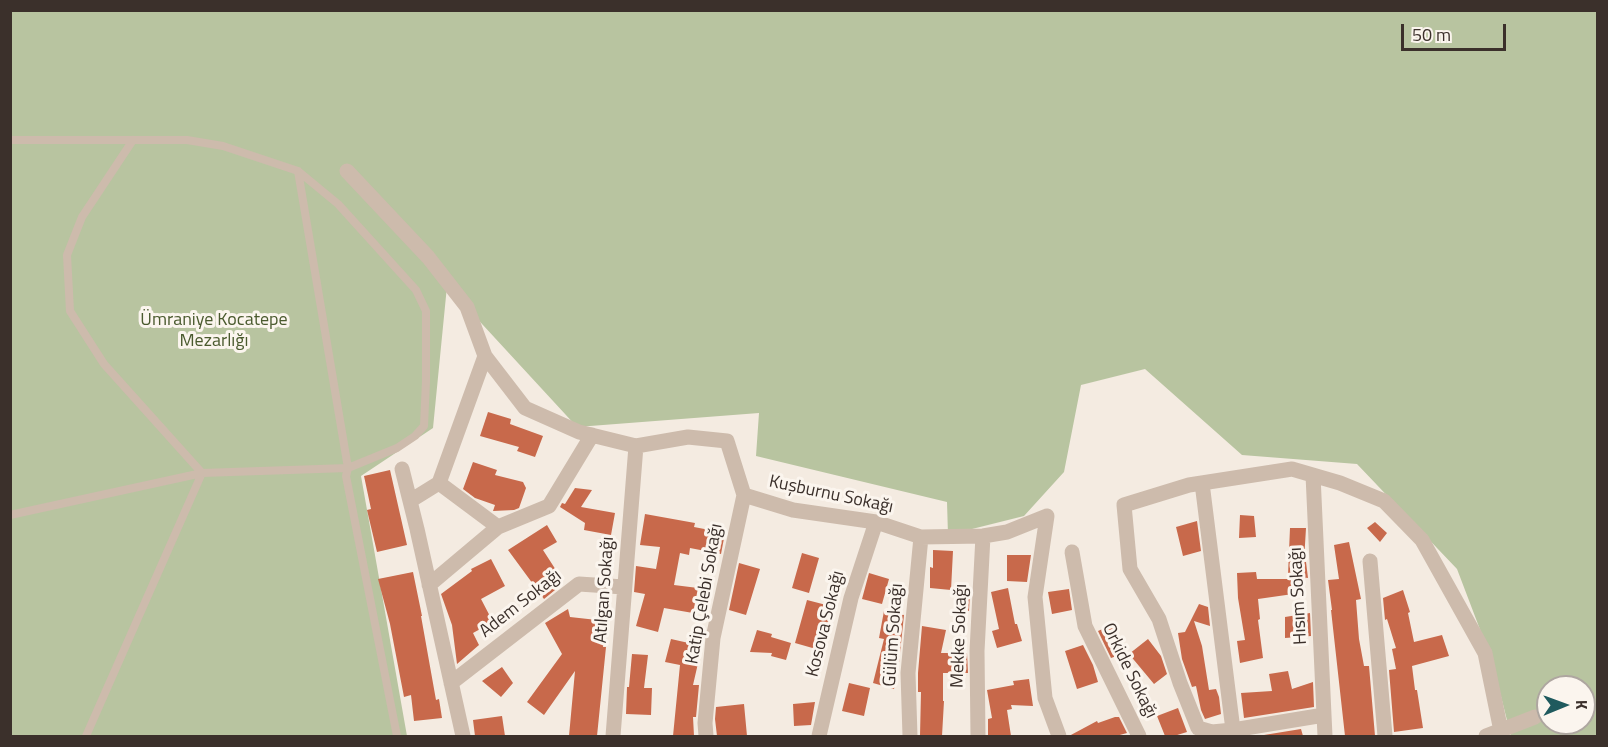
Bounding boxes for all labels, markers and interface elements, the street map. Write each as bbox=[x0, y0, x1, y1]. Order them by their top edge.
scale bar bbox=[1404, 12, 1509, 50]
text: 50 m bbox=[1412, 21, 1451, 48]
park label: Ümraniye Kocatepe Mezarlığı bbox=[140, 310, 288, 352]
street label: Kuşburnu Sokağı bbox=[767, 471, 895, 519]
street label: Katip Çelebi Sokağı bbox=[682, 522, 728, 666]
street label: Atılgan Sokağı bbox=[591, 536, 619, 644]
street label: Hısım Sokağı bbox=[1286, 547, 1312, 645]
street label: Adem Sokağı bbox=[476, 565, 566, 643]
street label: Kosova Sokağı bbox=[802, 569, 850, 679]
street label: Gülüm Sokağı bbox=[880, 583, 908, 687]
street label: Mekke Sokağı bbox=[947, 584, 973, 688]
street label: Orkide Sokağı bbox=[1097, 620, 1161, 722]
north arrow bbox=[1536, 675, 1596, 735]
text: K bbox=[1570, 700, 1594, 710]

